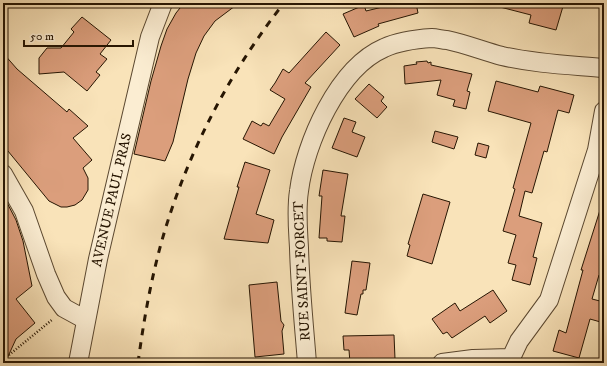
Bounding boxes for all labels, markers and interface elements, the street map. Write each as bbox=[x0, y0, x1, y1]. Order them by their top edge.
scale bar bbox=[24, 22, 133, 48]
text: 50 m bbox=[30, 29, 54, 44]
street label: AVENUE PAUL PRAS bbox=[88, 131, 136, 269]
street label: RUE SAINT-FORCET bbox=[289, 200, 315, 341]

